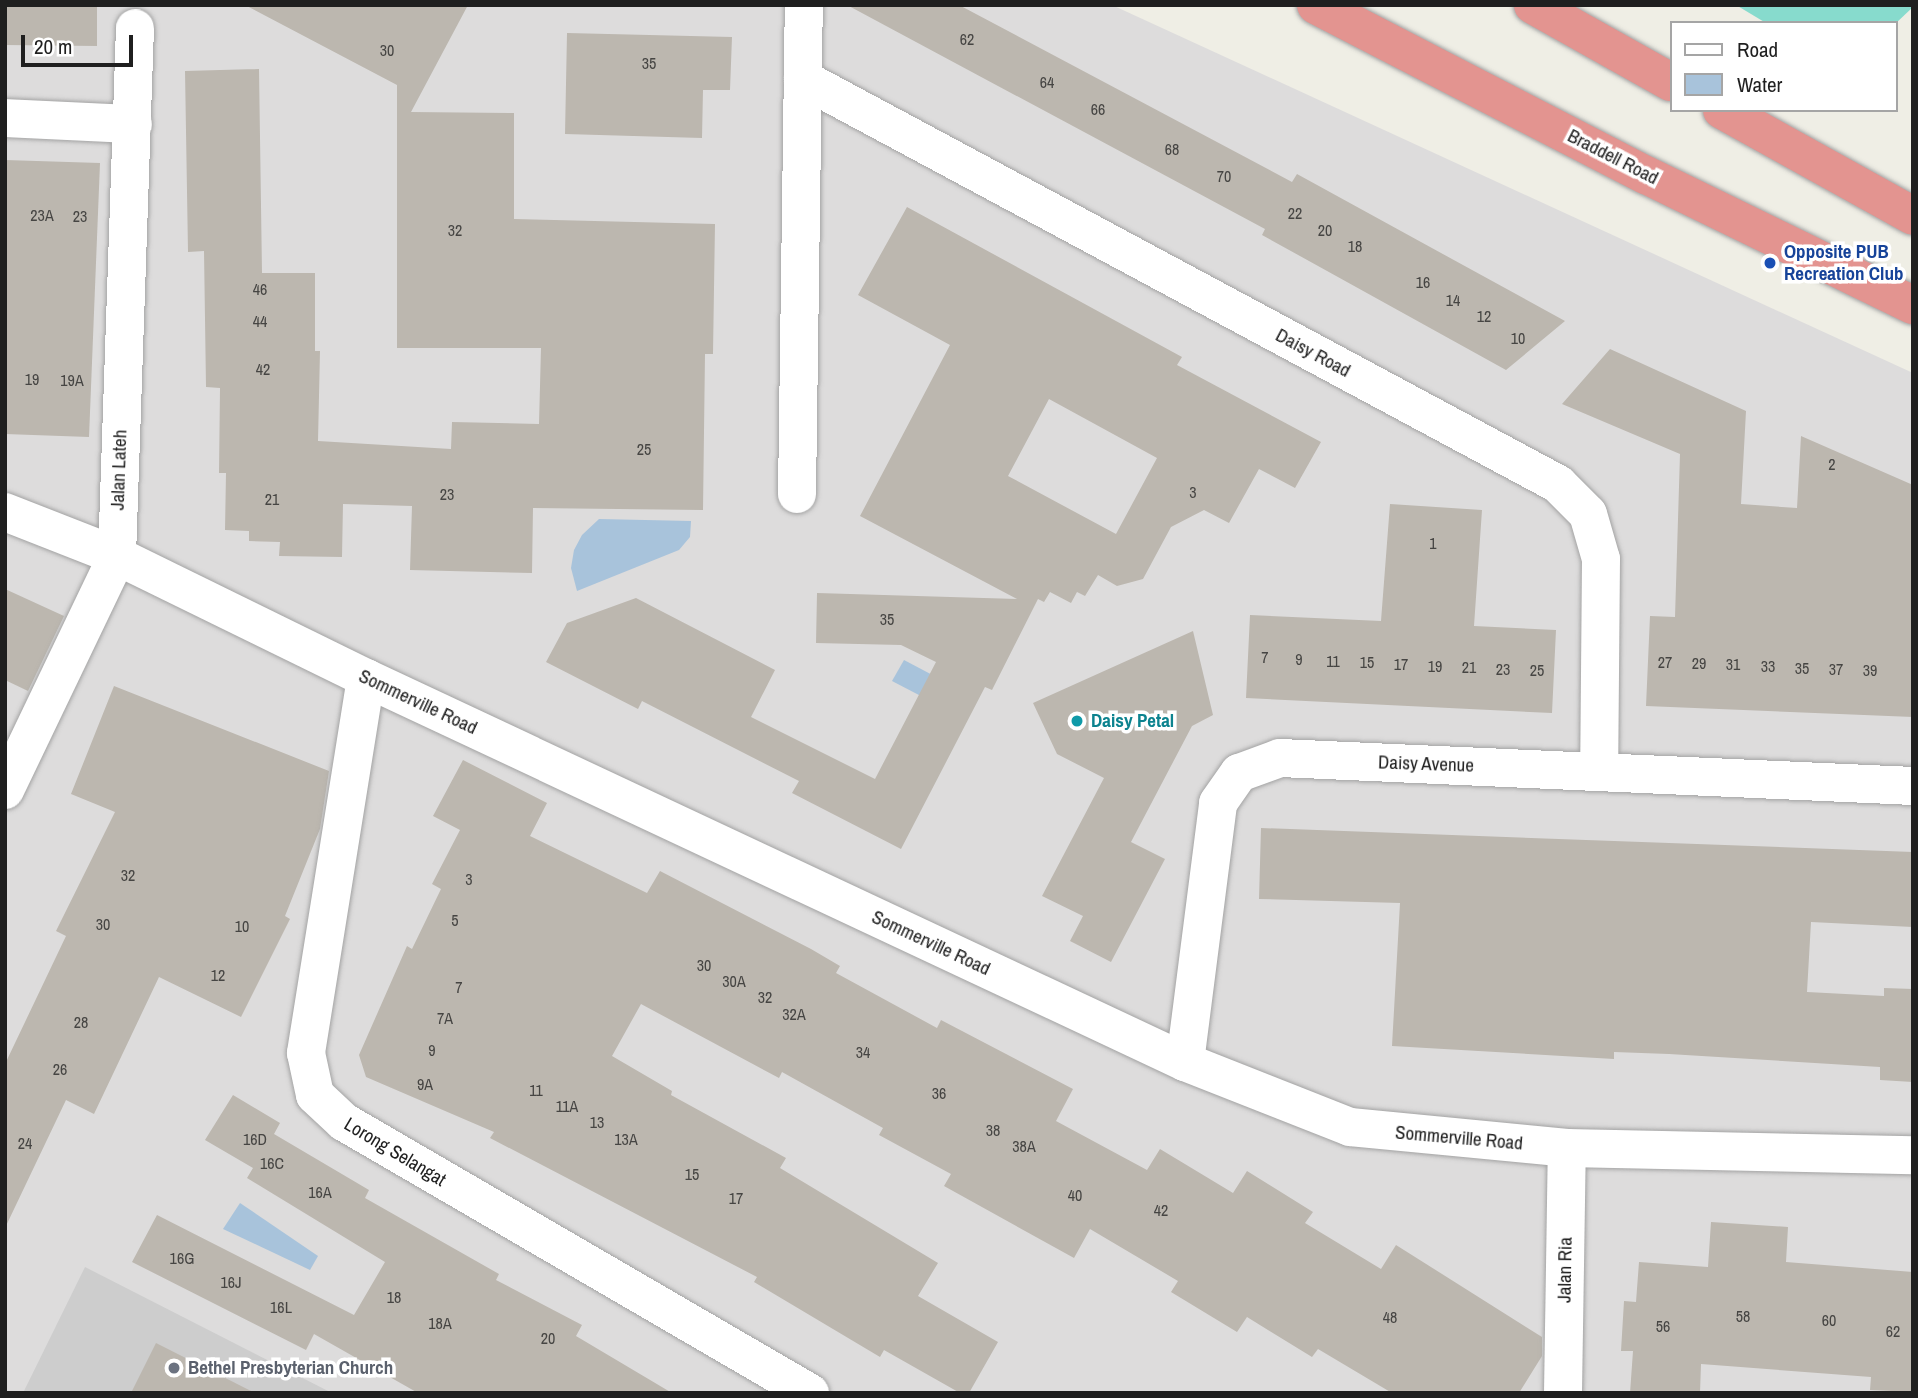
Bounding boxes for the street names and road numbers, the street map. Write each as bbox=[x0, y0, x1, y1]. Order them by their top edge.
street label: Braddell Road bbox=[1564, 124, 1662, 190]
street label: Daisy Road bbox=[1272, 324, 1354, 382]
street label: Jalan Lateh bbox=[106, 429, 132, 511]
street label: Sommerville Road bbox=[355, 665, 481, 739]
street label: Daisy Avenue bbox=[1377, 751, 1475, 777]
street label: Sommerville Road bbox=[868, 906, 994, 980]
street label: Lorong Selangat bbox=[340, 1113, 450, 1191]
street label: Sommerville Road bbox=[1394, 1121, 1524, 1155]
street label: Jalan Ria bbox=[1553, 1237, 1577, 1303]

